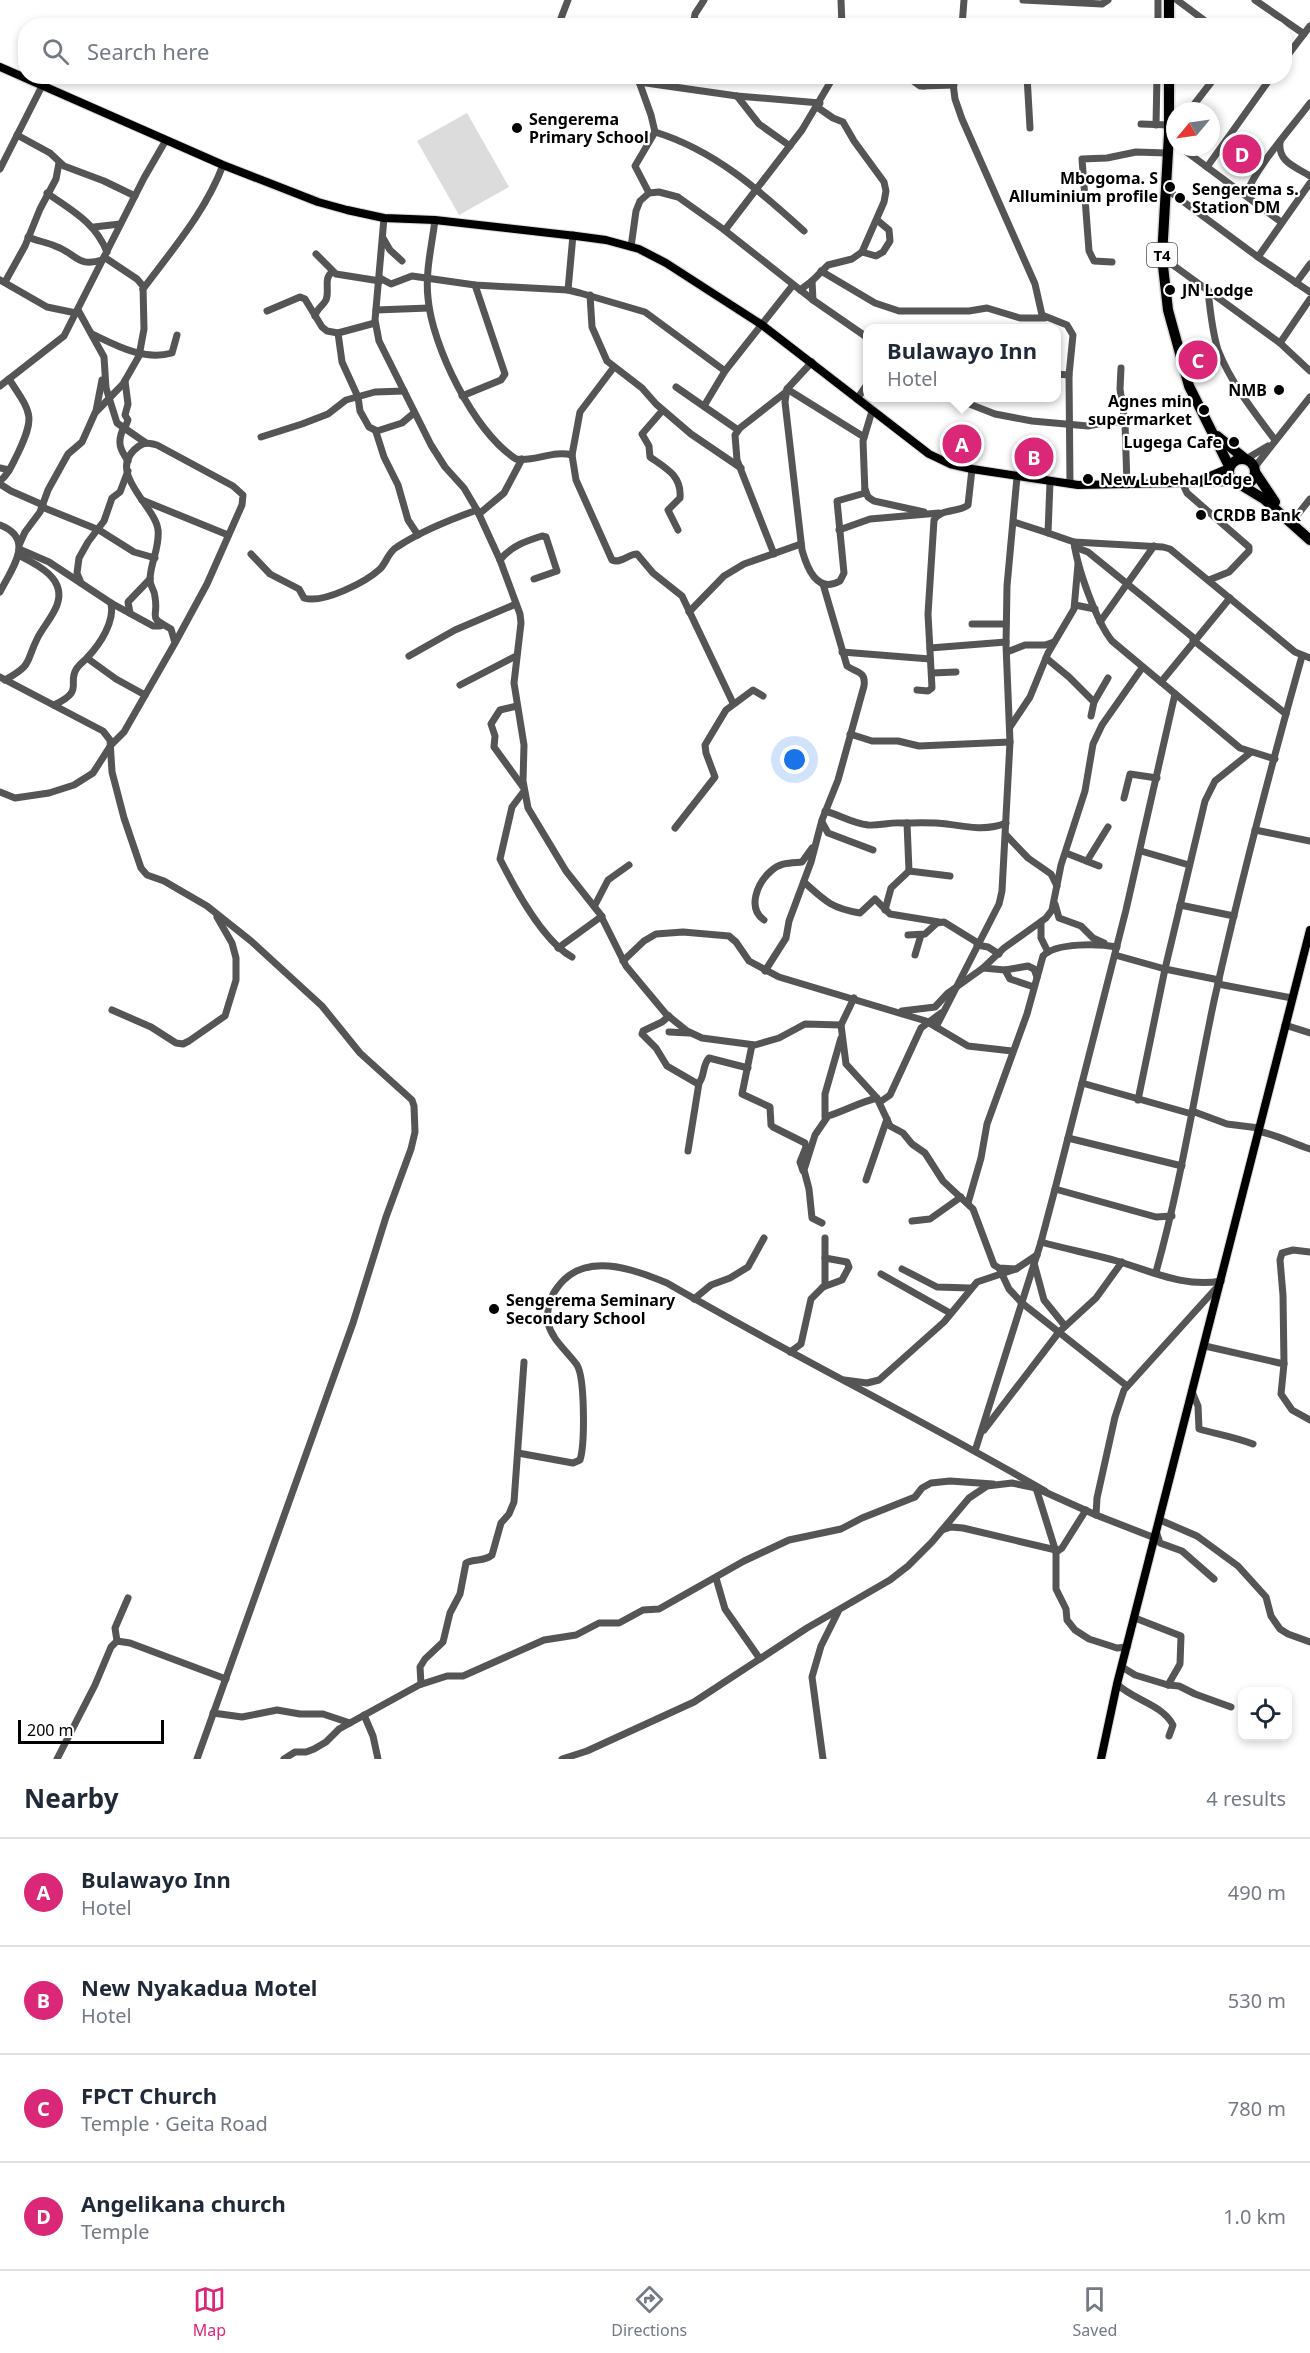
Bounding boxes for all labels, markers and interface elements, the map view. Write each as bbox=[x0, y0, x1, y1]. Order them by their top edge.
search box bbox=[18, 18, 1292, 84]
icon: search bbox=[39, 35, 72, 68]
text: Search here bbox=[87, 36, 209, 66]
north arrow bbox=[1166, 102, 1220, 156]
place label: Sengerema Primary School bbox=[529, 108, 649, 148]
marker: Sengerema Primary School bbox=[510, 121, 524, 135]
pin: D bbox=[1222, 132, 1262, 176]
place label: Mbogoma. S Alluminium profile bbox=[1009, 167, 1158, 207]
place label: Sengerema s. Station DM bbox=[1192, 178, 1299, 218]
marker: Mbogoma. S Alluminium profile bbox=[1163, 180, 1177, 194]
marker: Sengerema s. Station DM bbox=[1173, 191, 1187, 205]
road number: T4 bbox=[1147, 243, 1177, 267]
place label: JN Lodge bbox=[1180, 279, 1253, 301]
marker: JN Lodge bbox=[1163, 283, 1177, 297]
popup bbox=[863, 324, 1061, 402]
text: Bulawayo Inn bbox=[887, 335, 1037, 365]
pin: C bbox=[1178, 338, 1218, 382]
text: Hotel bbox=[887, 365, 938, 392]
place label: NMB bbox=[1228, 379, 1267, 401]
marker: NMB bbox=[1272, 383, 1286, 397]
place label: Agnes min supermarket bbox=[1088, 390, 1192, 430]
marker: Agnes min supermarket bbox=[1197, 403, 1211, 417]
pin: A bbox=[942, 422, 982, 466]
place label: Lugega Cafe bbox=[1124, 431, 1222, 453]
pin: B bbox=[1014, 434, 1054, 480]
marker: Lugega Cafe bbox=[1227, 435, 1241, 449]
place label: New Lubeha Lodge bbox=[1100, 468, 1252, 490]
marker: New Lubeha Lodge bbox=[1081, 472, 1095, 486]
place label: CRDB Bank bbox=[1213, 504, 1301, 526]
marker: CRDB Bank bbox=[1194, 508, 1208, 522]
your location bbox=[780, 745, 809, 774]
place label: Sengerema Seminary Secondary School bbox=[506, 1289, 676, 1329]
marker: Sengerema Seminary Secondary School bbox=[487, 1302, 501, 1316]
map controls bbox=[1238, 1687, 1292, 1741]
button: locate bbox=[1238, 1687, 1292, 1741]
scale bar bbox=[18, 1717, 164, 1744]
text: 200 m bbox=[27, 1719, 74, 1741]
text: Nearby bbox=[24, 1780, 119, 1816]
text: 4 results bbox=[1206, 1785, 1286, 1812]
text: Bulawayo Inn bbox=[81, 1864, 231, 1894]
text: A bbox=[37, 1879, 50, 1906]
text: 490 m bbox=[1228, 1879, 1286, 1906]
text: Hotel bbox=[81, 1894, 132, 1921]
text: New Nyakadua Motel bbox=[81, 1972, 317, 2002]
text: B bbox=[37, 1987, 50, 2014]
text: 530 m bbox=[1228, 1987, 1286, 2014]
text: Hotel bbox=[81, 2002, 132, 2029]
text: FPCT Church bbox=[81, 2080, 217, 2110]
text: C bbox=[37, 2095, 50, 2122]
text: 780 m bbox=[1228, 2095, 1286, 2122]
text: Temple · Geita Road bbox=[81, 2110, 268, 2137]
text: Angelikana church bbox=[81, 2188, 286, 2218]
text: D bbox=[36, 2203, 51, 2230]
text: 1.0 km bbox=[1223, 2203, 1286, 2230]
text: Temple bbox=[81, 2218, 149, 2245]
tab: Map bbox=[193, 2283, 226, 2341]
tab: Directions bbox=[611, 2283, 687, 2341]
tab: Saved bbox=[1073, 2283, 1117, 2341]

